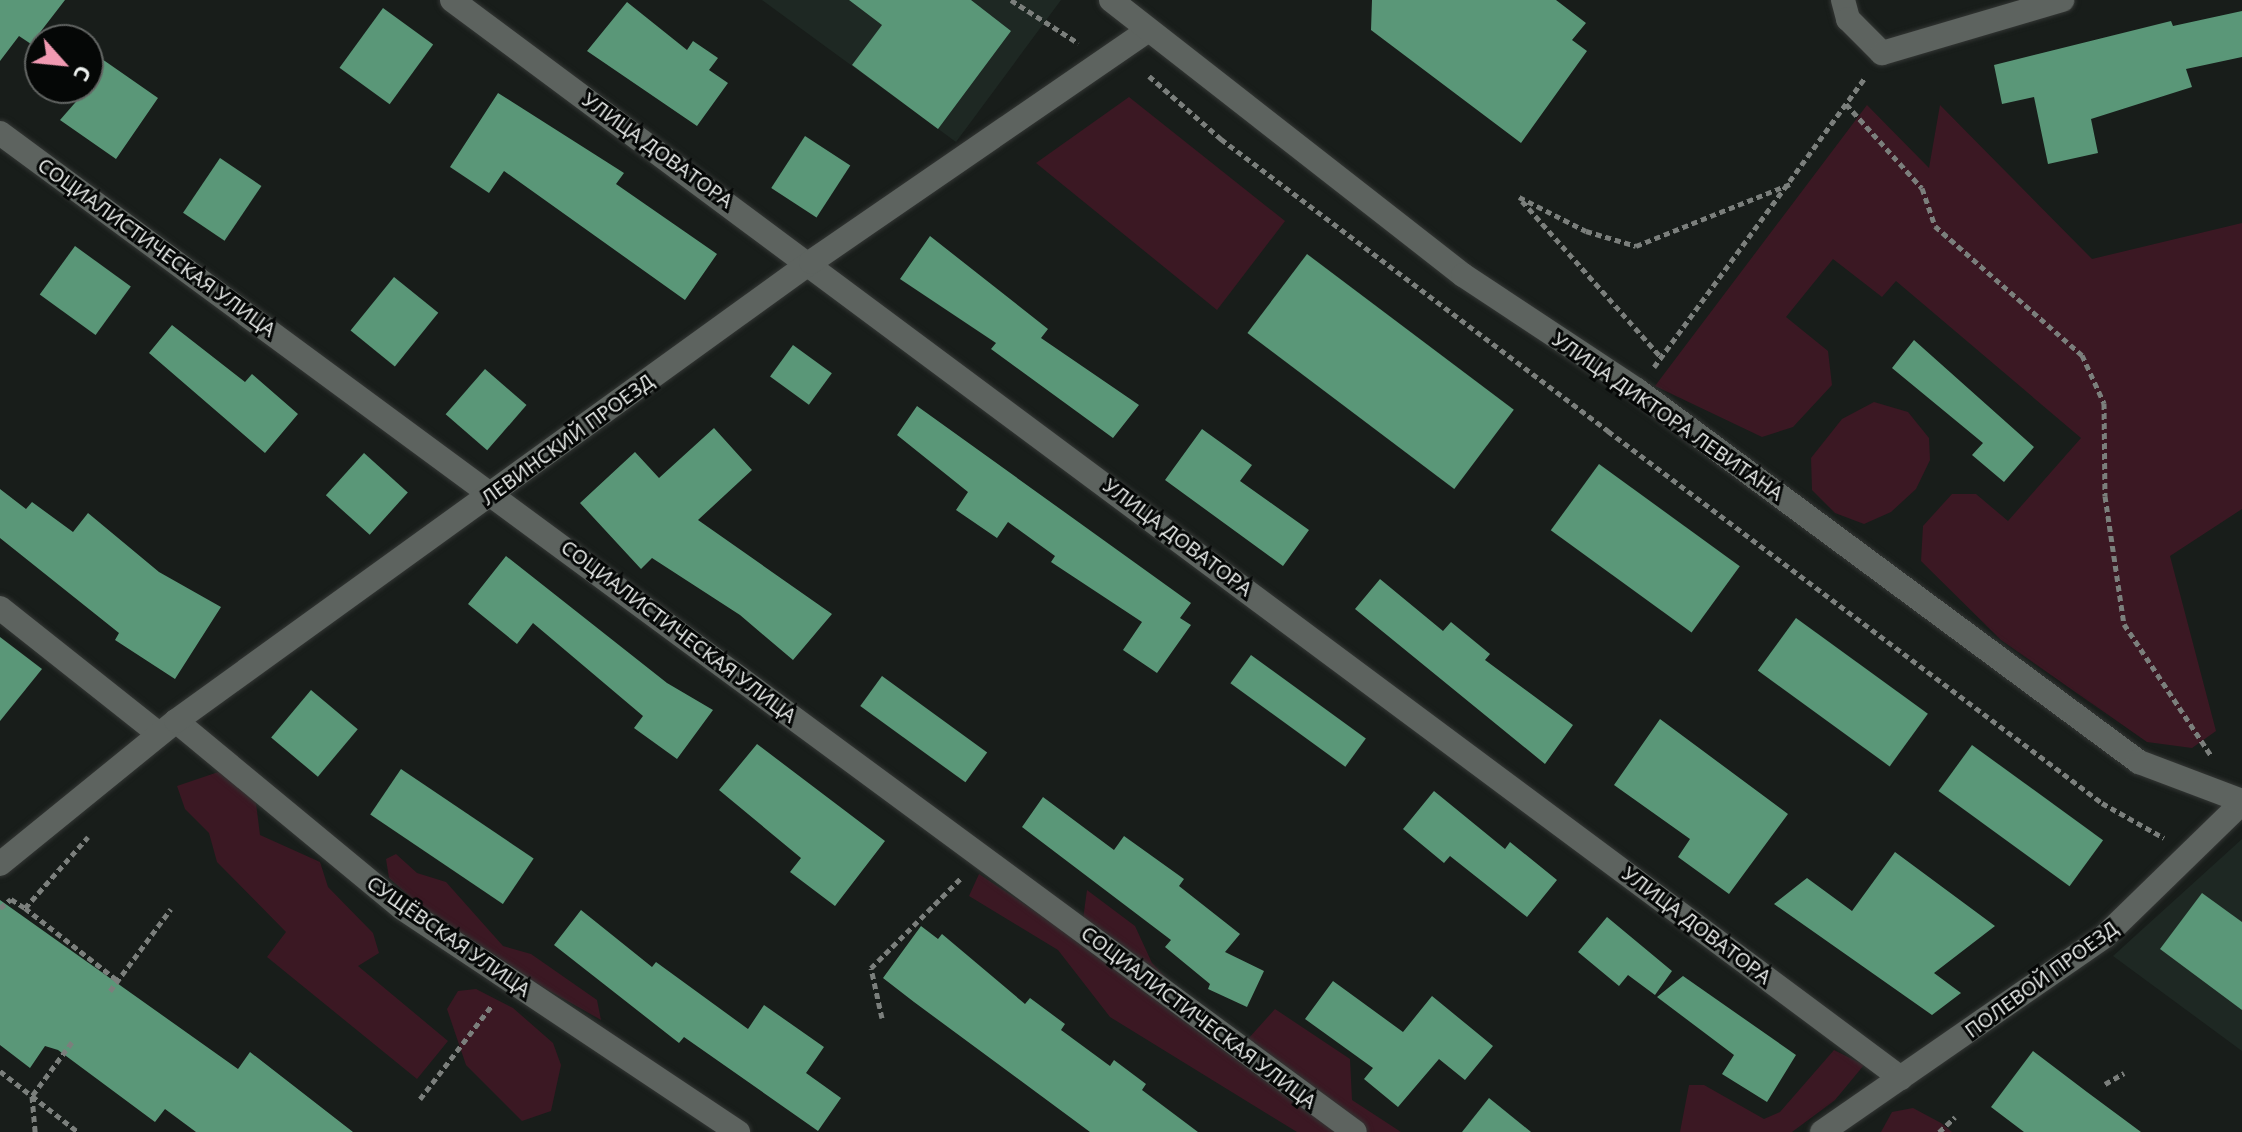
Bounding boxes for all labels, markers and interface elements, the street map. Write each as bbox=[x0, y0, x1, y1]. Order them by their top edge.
north arrow bbox=[24, 24, 104, 104]
text: С bbox=[67, 61, 100, 87]
street label: УЛИЦА ДОВАТОРА bbox=[578, 87, 738, 213]
street label: СОЦИАЛИСТИЧЕСКАЯ УЛИЦА bbox=[33, 153, 281, 341]
street label: УЛИЦА ДИКТОРА ЛЕВИТАНА bbox=[1548, 327, 1788, 505]
street label: ЛЕВИНСКИЙ ПРОЕЗД bbox=[476, 368, 658, 510]
street label: УЛИЦА ДОВАТОРА bbox=[1099, 473, 1257, 601]
street label: СОЦИАЛИСТИЧЕСКАЯ УЛИЦА bbox=[557, 535, 801, 727]
street label: УЛИЦА ДОВАТОРА bbox=[1618, 861, 1776, 989]
street label: СУЩЁВСКАЯ УЛИЦА bbox=[363, 871, 535, 1001]
street label: ПОЛЕВОЙ ПРОЕЗД bbox=[1960, 916, 2122, 1042]
street label: СОЦИАЛИСТИЧЕСКАЯ УЛИЦА bbox=[1077, 921, 1321, 1113]

